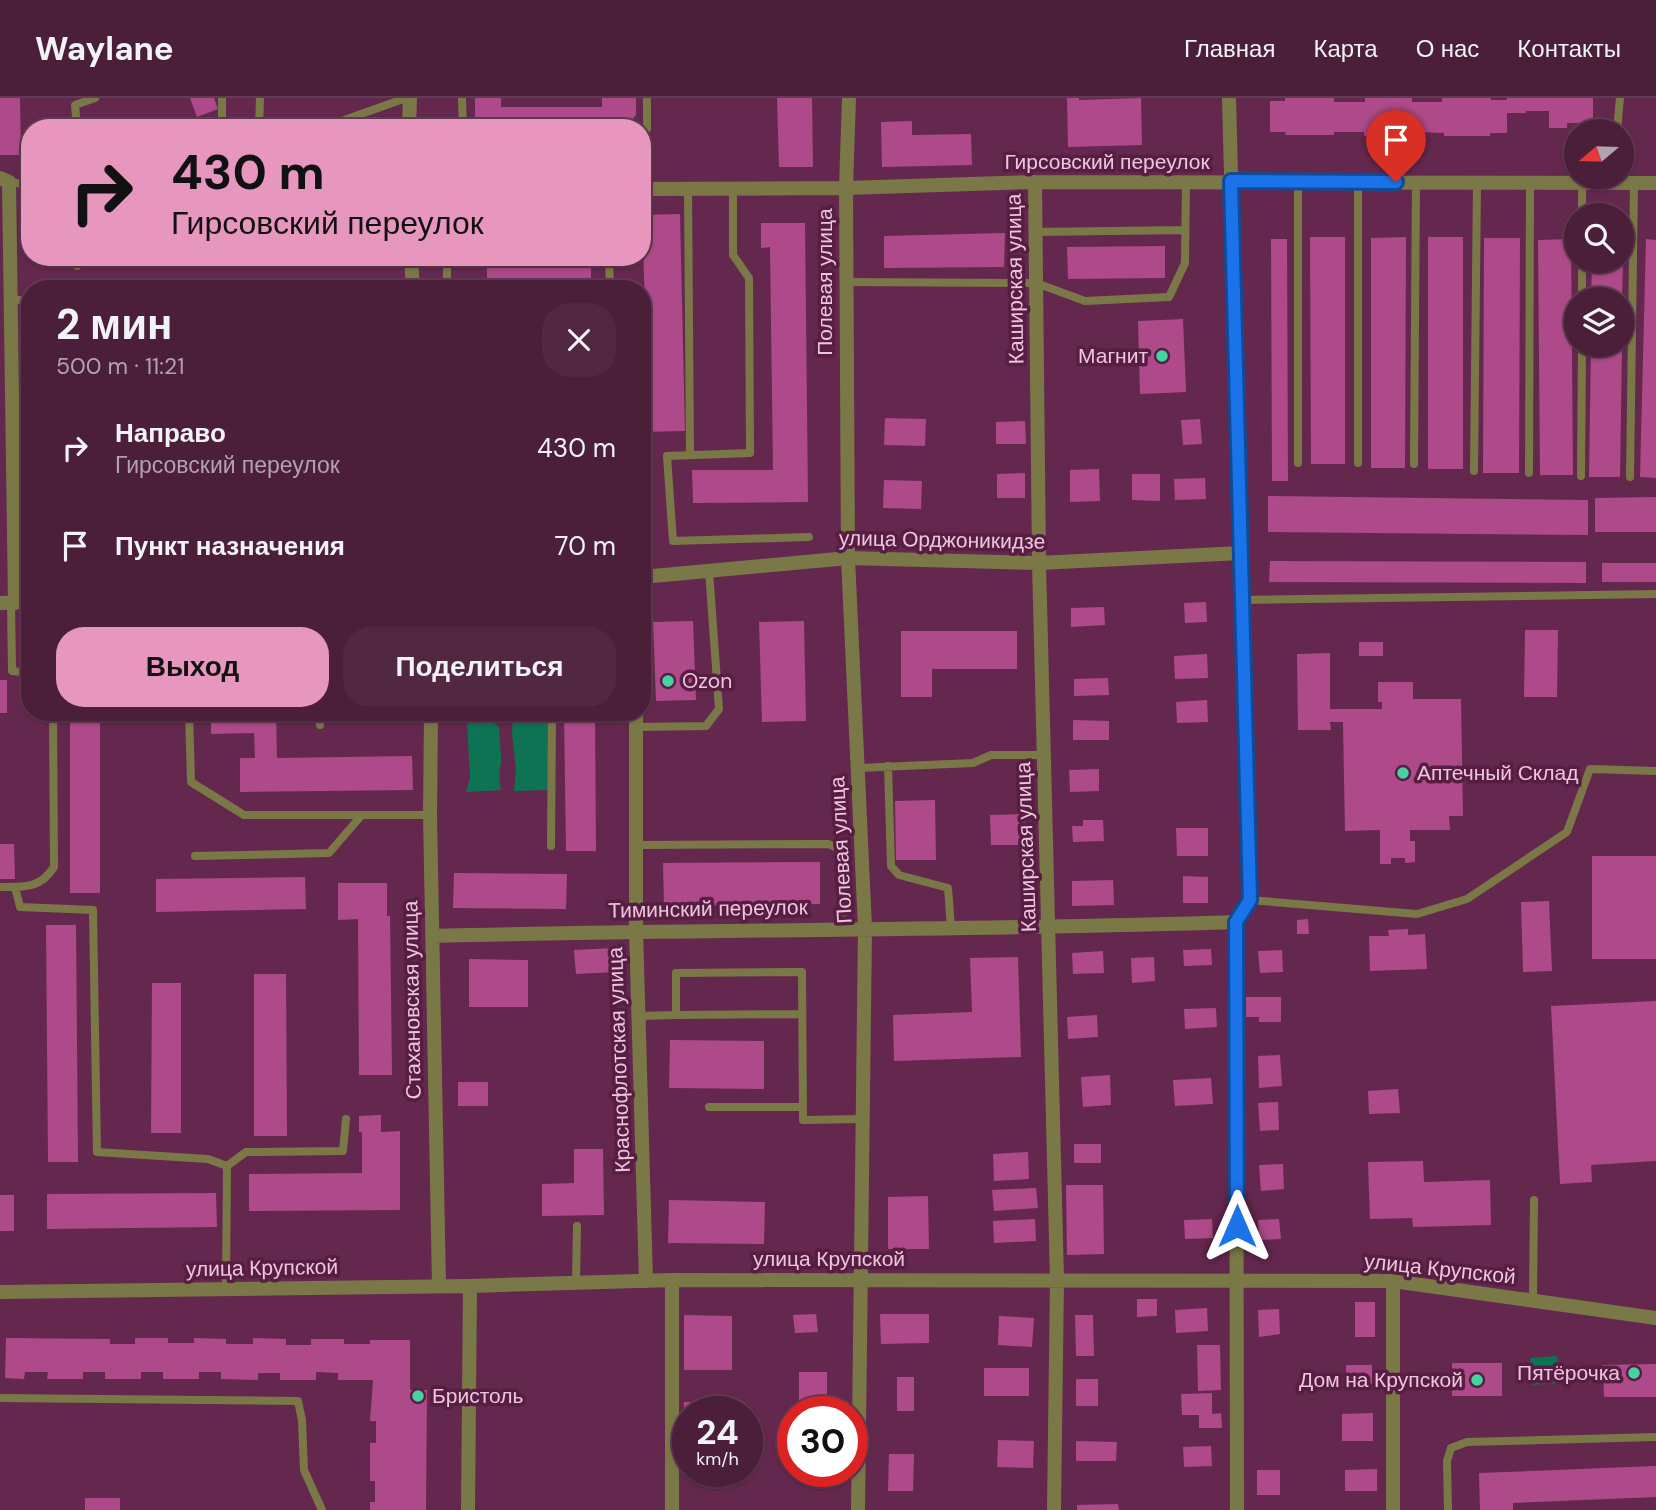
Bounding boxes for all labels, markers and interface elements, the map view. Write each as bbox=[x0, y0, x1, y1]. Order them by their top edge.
text: Waylane bbox=[35, 27, 174, 70]
text: Главная bbox=[1184, 33, 1275, 64]
text: Карта bbox=[1313, 33, 1378, 64]
text: О нас bbox=[1416, 33, 1479, 64]
text: Контакты bbox=[1517, 33, 1621, 64]
pin bbox=[1366, 110, 1426, 182]
north arrow bbox=[1564, 119, 1634, 189]
map controls bbox=[1564, 119, 1634, 357]
icon: arrive bbox=[1377, 121, 1415, 159]
text: 430 m bbox=[171, 140, 325, 204]
icon: right bbox=[56, 147, 147, 238]
street label: Гирсовский переулок bbox=[1004, 148, 1210, 176]
street label: Каширская улица bbox=[1000, 193, 1030, 365]
text: Гирсовский переулок bbox=[171, 202, 484, 244]
button: search bbox=[1564, 203, 1634, 273]
street label: Полевая улица bbox=[811, 208, 839, 356]
button: layers bbox=[1564, 287, 1634, 357]
text: 2 мин bbox=[56, 297, 172, 352]
button: close bbox=[542, 303, 616, 377]
place label: Магнит bbox=[1078, 342, 1148, 370]
marker: Магнит bbox=[1154, 348, 1170, 364]
text: 500 m · 11:21 bbox=[56, 351, 184, 381]
text: Направо bbox=[115, 416, 226, 450]
icon: right bbox=[56, 429, 94, 467]
text: 430 m bbox=[537, 431, 616, 465]
text: Гирсовский переулок bbox=[115, 450, 340, 480]
street label: улица Орджоникидзе bbox=[839, 524, 1045, 556]
icon: arrive bbox=[56, 527, 94, 565]
text: Пункт назначения bbox=[115, 529, 345, 563]
text: 70 m bbox=[555, 529, 616, 563]
button: Выход bbox=[56, 627, 329, 707]
button: Поделиться bbox=[343, 627, 616, 707]
place label: Ozon bbox=[682, 667, 732, 695]
marker: Ozon bbox=[660, 673, 676, 689]
place label: Аптечный Склад bbox=[1417, 759, 1578, 787]
street label: Каширская улица bbox=[1009, 761, 1043, 933]
marker: Аптечный Склад bbox=[1395, 765, 1411, 781]
street label: Полевая улица bbox=[823, 775, 859, 924]
street label: Тиминский переулок bbox=[608, 893, 809, 925]
street label: Стахановская улица bbox=[396, 900, 428, 1100]
street label: Краснофлотская улица bbox=[601, 946, 637, 1173]
position arrow bbox=[1200, 1189, 1274, 1263]
street label: улица Крупской bbox=[753, 1245, 905, 1273]
street label: улица Крупской bbox=[1363, 1247, 1517, 1291]
street label: улица Крупской bbox=[186, 1253, 338, 1283]
place label: Пятёрочка bbox=[1517, 1359, 1620, 1387]
marker: Пятёрочка bbox=[1626, 1365, 1642, 1381]
place label: Дом на Крупской bbox=[1299, 1366, 1463, 1394]
marker: Дом на Крупской bbox=[1469, 1372, 1485, 1388]
place label: Бристоль bbox=[432, 1382, 524, 1410]
marker: Бристоль bbox=[410, 1388, 426, 1404]
speed limit sign: 30 bbox=[777, 1396, 868, 1487]
text: 24 bbox=[696, 1409, 739, 1455]
text: km/h bbox=[696, 1447, 739, 1471]

